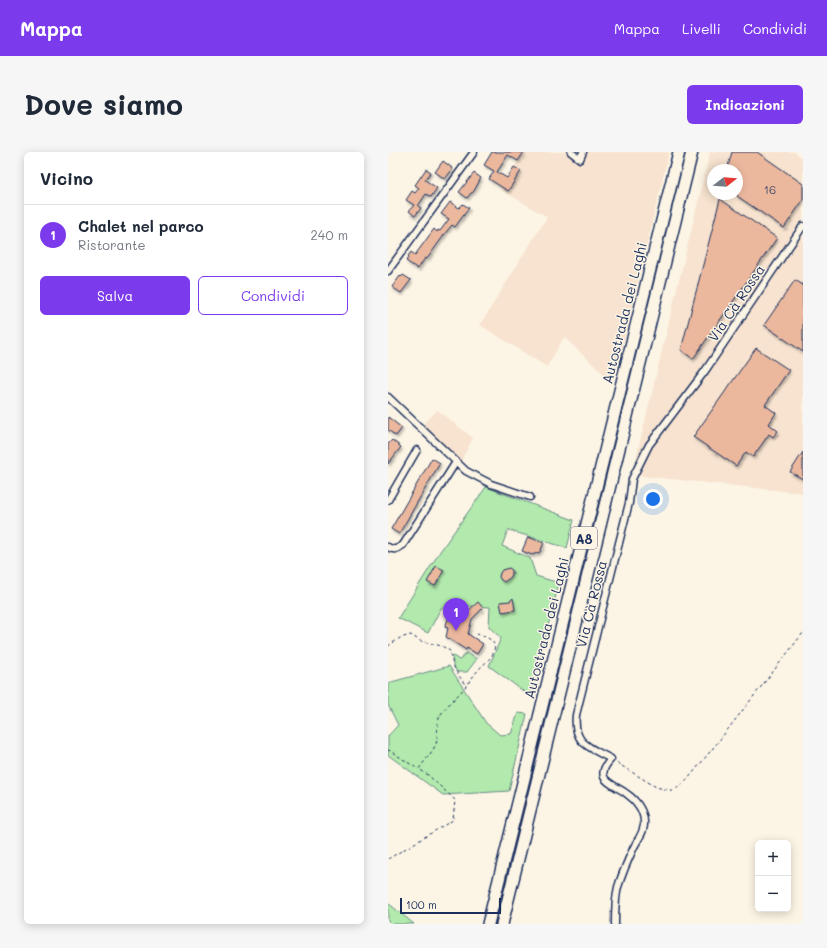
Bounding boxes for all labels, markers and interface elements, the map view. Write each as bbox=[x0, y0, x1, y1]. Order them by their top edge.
text: Mappa bbox=[20, 16, 83, 41]
text: Mappa bbox=[614, 19, 660, 38]
text: Livelli bbox=[682, 19, 721, 38]
text: Condividi bbox=[743, 19, 807, 38]
button: Indicazioni bbox=[687, 85, 803, 124]
text: Dove siamo bbox=[24, 86, 183, 122]
north arrow bbox=[707, 164, 743, 200]
text: Vicino bbox=[40, 167, 93, 189]
house number: 16 bbox=[764, 181, 776, 197]
text: Chalet nel parco bbox=[78, 216, 204, 236]
text: 1 bbox=[50, 226, 56, 243]
text: 240 m bbox=[311, 226, 348, 243]
text: Ristorante bbox=[78, 236, 146, 253]
street label: Autostrada dei Laghi bbox=[597, 240, 651, 386]
street label: Via Cà Rossa bbox=[703, 261, 769, 345]
button: Salva bbox=[40, 276, 190, 315]
button: Condividi bbox=[198, 276, 348, 315]
your location bbox=[643, 489, 663, 509]
road number: A8 bbox=[571, 527, 597, 549]
street label: Autostrada dei Laghi bbox=[519, 555, 573, 701]
street label: Via Cà Rossa bbox=[571, 558, 611, 650]
pin: 1 bbox=[443, 598, 469, 631]
map controls bbox=[755, 840, 791, 912]
button: + bbox=[755, 840, 791, 876]
button: − bbox=[755, 876, 791, 912]
scale bar bbox=[400, 896, 501, 915]
text: 100 m bbox=[406, 897, 437, 912]

